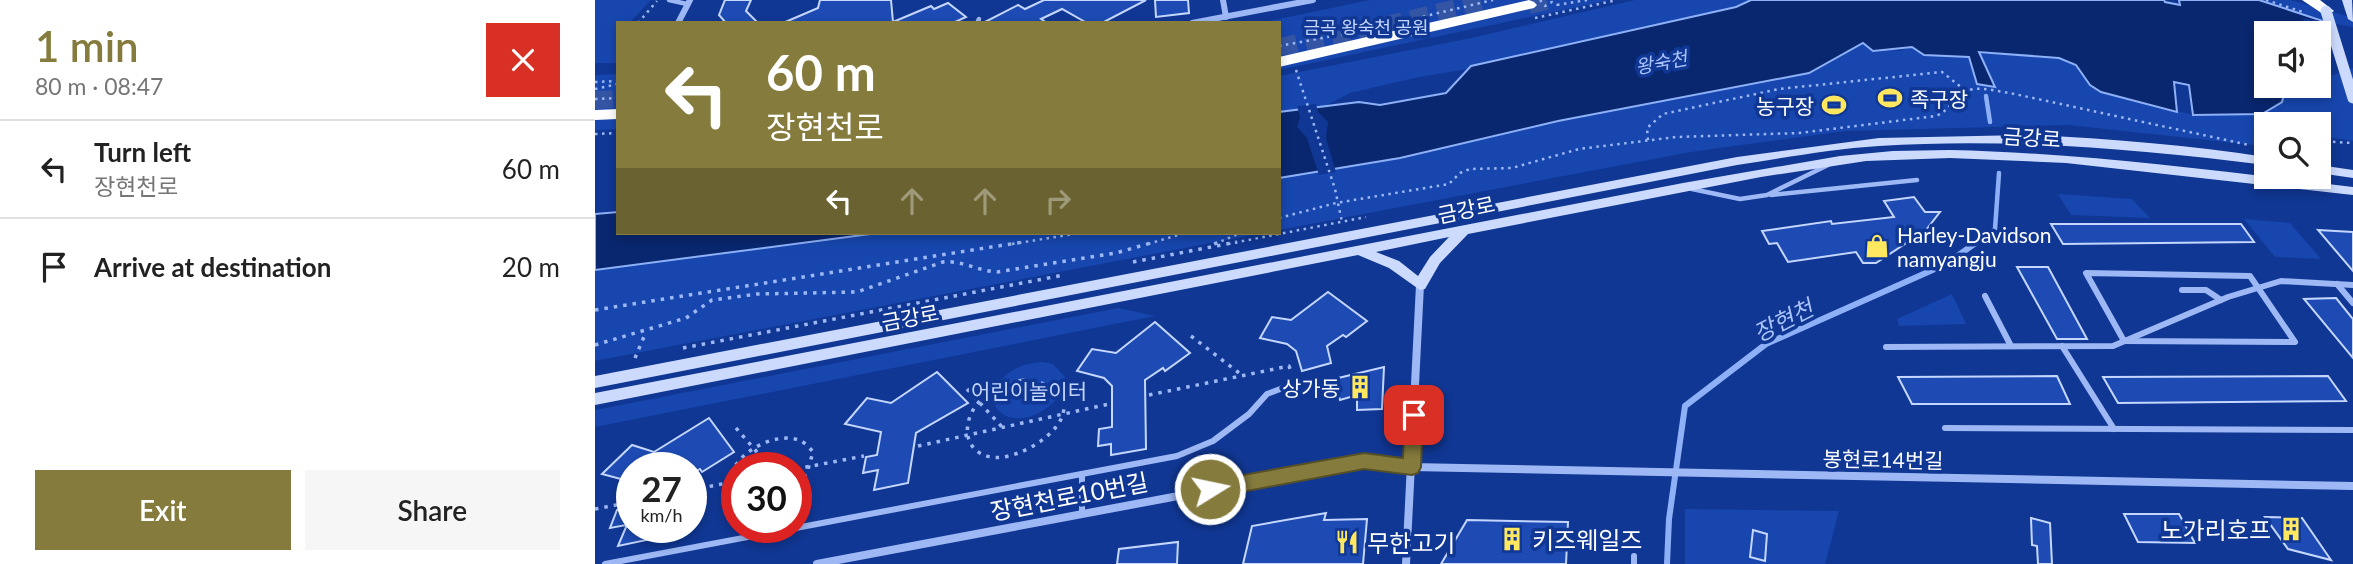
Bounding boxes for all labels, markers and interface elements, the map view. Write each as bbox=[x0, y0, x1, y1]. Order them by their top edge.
park label: 금곡 왕숙천 공원 bbox=[1303, 16, 1429, 38]
text: 1 min bbox=[35, 21, 139, 71]
map controls bbox=[2254, 21, 2331, 189]
button: sound bbox=[2254, 21, 2331, 98]
button: close bbox=[486, 23, 560, 97]
text: 60 m bbox=[766, 43, 876, 101]
water label: 왕숙천 bbox=[1633, 45, 1690, 78]
icon: left bbox=[651, 49, 742, 140]
text: 80 m · 08:47 bbox=[35, 72, 163, 100]
sports icon: 족구장 bbox=[1876, 84, 1904, 112]
place label: 족구장 bbox=[1910, 86, 1968, 111]
sports icon: 농구장 bbox=[1820, 91, 1848, 119]
place label: 농구장 bbox=[1756, 93, 1814, 118]
text: 장현천로 bbox=[766, 107, 884, 146]
button: search bbox=[2254, 112, 2331, 189]
street label: 금강로 bbox=[2002, 123, 2062, 151]
text: Turn left bbox=[94, 136, 191, 168]
icon: left bbox=[35, 150, 73, 188]
text: 60 m bbox=[502, 153, 560, 185]
text: 장현천로 bbox=[94, 172, 179, 200]
icon: left bbox=[820, 182, 858, 220]
icon: ahead bbox=[893, 182, 931, 220]
icon: ahead bbox=[966, 182, 1004, 220]
icon: right bbox=[1039, 182, 1077, 220]
street label: 금강로 bbox=[1435, 191, 1497, 227]
place label: Harley-Davidson namyangju bbox=[1897, 222, 2051, 271]
shop icon: Harley-Davidson namyangju bbox=[1863, 232, 1891, 260]
icon: arrive bbox=[35, 248, 73, 286]
text: Arrive at destination bbox=[94, 251, 331, 283]
text: 20 m bbox=[502, 251, 560, 283]
water label: 장현천 bbox=[1748, 292, 1820, 347]
street label: 금강로 bbox=[879, 299, 941, 335]
building icon: 상가동 bbox=[1346, 373, 1374, 401]
place label: 상가동 bbox=[1282, 375, 1340, 400]
park label: 어린이놀이터 bbox=[971, 378, 1087, 403]
pin bbox=[1384, 385, 1444, 445]
icon: arrive bbox=[1395, 396, 1433, 434]
street label: 봉현로14번길 bbox=[1822, 445, 1944, 473]
speed limit sign: 30 bbox=[721, 452, 812, 543]
position arrow bbox=[1173, 452, 1247, 526]
street label: 장현천로10번길 bbox=[988, 466, 1150, 526]
text: 27 bbox=[641, 467, 682, 509]
button: Exit bbox=[35, 470, 291, 550]
button: Share bbox=[305, 470, 560, 550]
text: km/h bbox=[640, 504, 683, 526]
place label: 노가리호프 bbox=[2161, 515, 2271, 544]
building icon: 노가리호프 bbox=[2277, 515, 2305, 543]
building icon: 키즈웨일즈 bbox=[1498, 525, 1526, 553]
place label: 키즈웨일즈 bbox=[1532, 525, 1642, 554]
restaurant icon: 무한고기 bbox=[1333, 528, 1361, 556]
place label: 무한고기 bbox=[1367, 528, 1455, 557]

